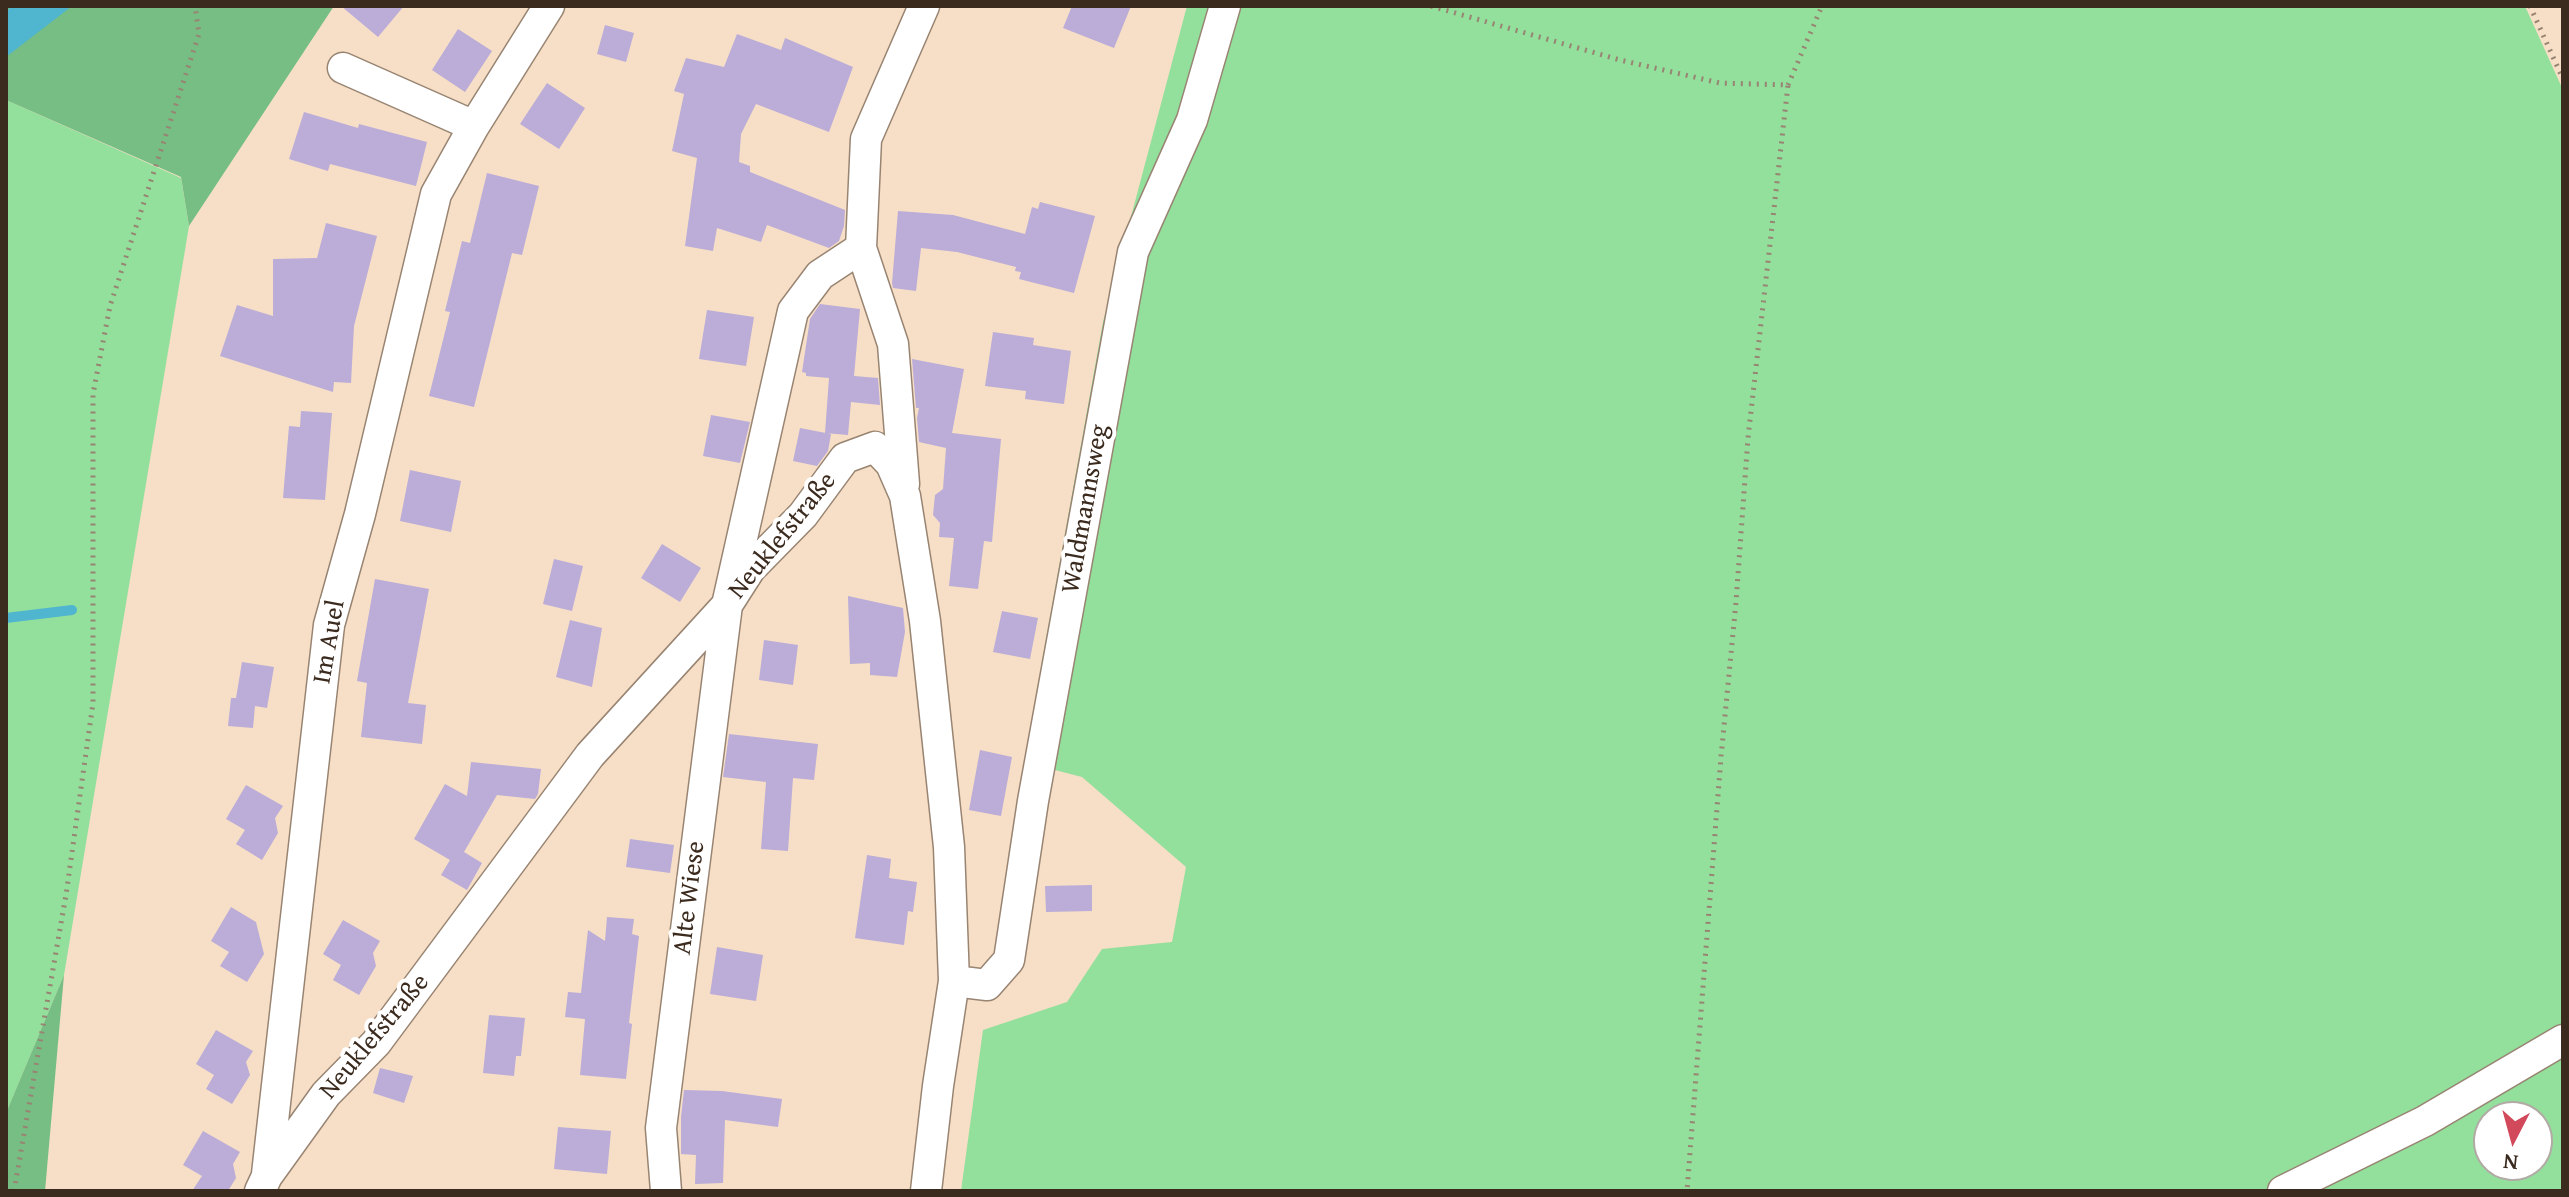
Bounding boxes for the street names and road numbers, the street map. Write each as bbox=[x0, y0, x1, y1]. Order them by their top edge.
street label: Waldmannsweg bbox=[1056, 422, 1116, 596]
street label: Neuklefstraße bbox=[722, 466, 844, 606]
street label: Im Auel bbox=[307, 598, 353, 686]
street label: Alte Wiese bbox=[668, 839, 712, 957]
street label: Neuklefstraße bbox=[314, 968, 436, 1106]

